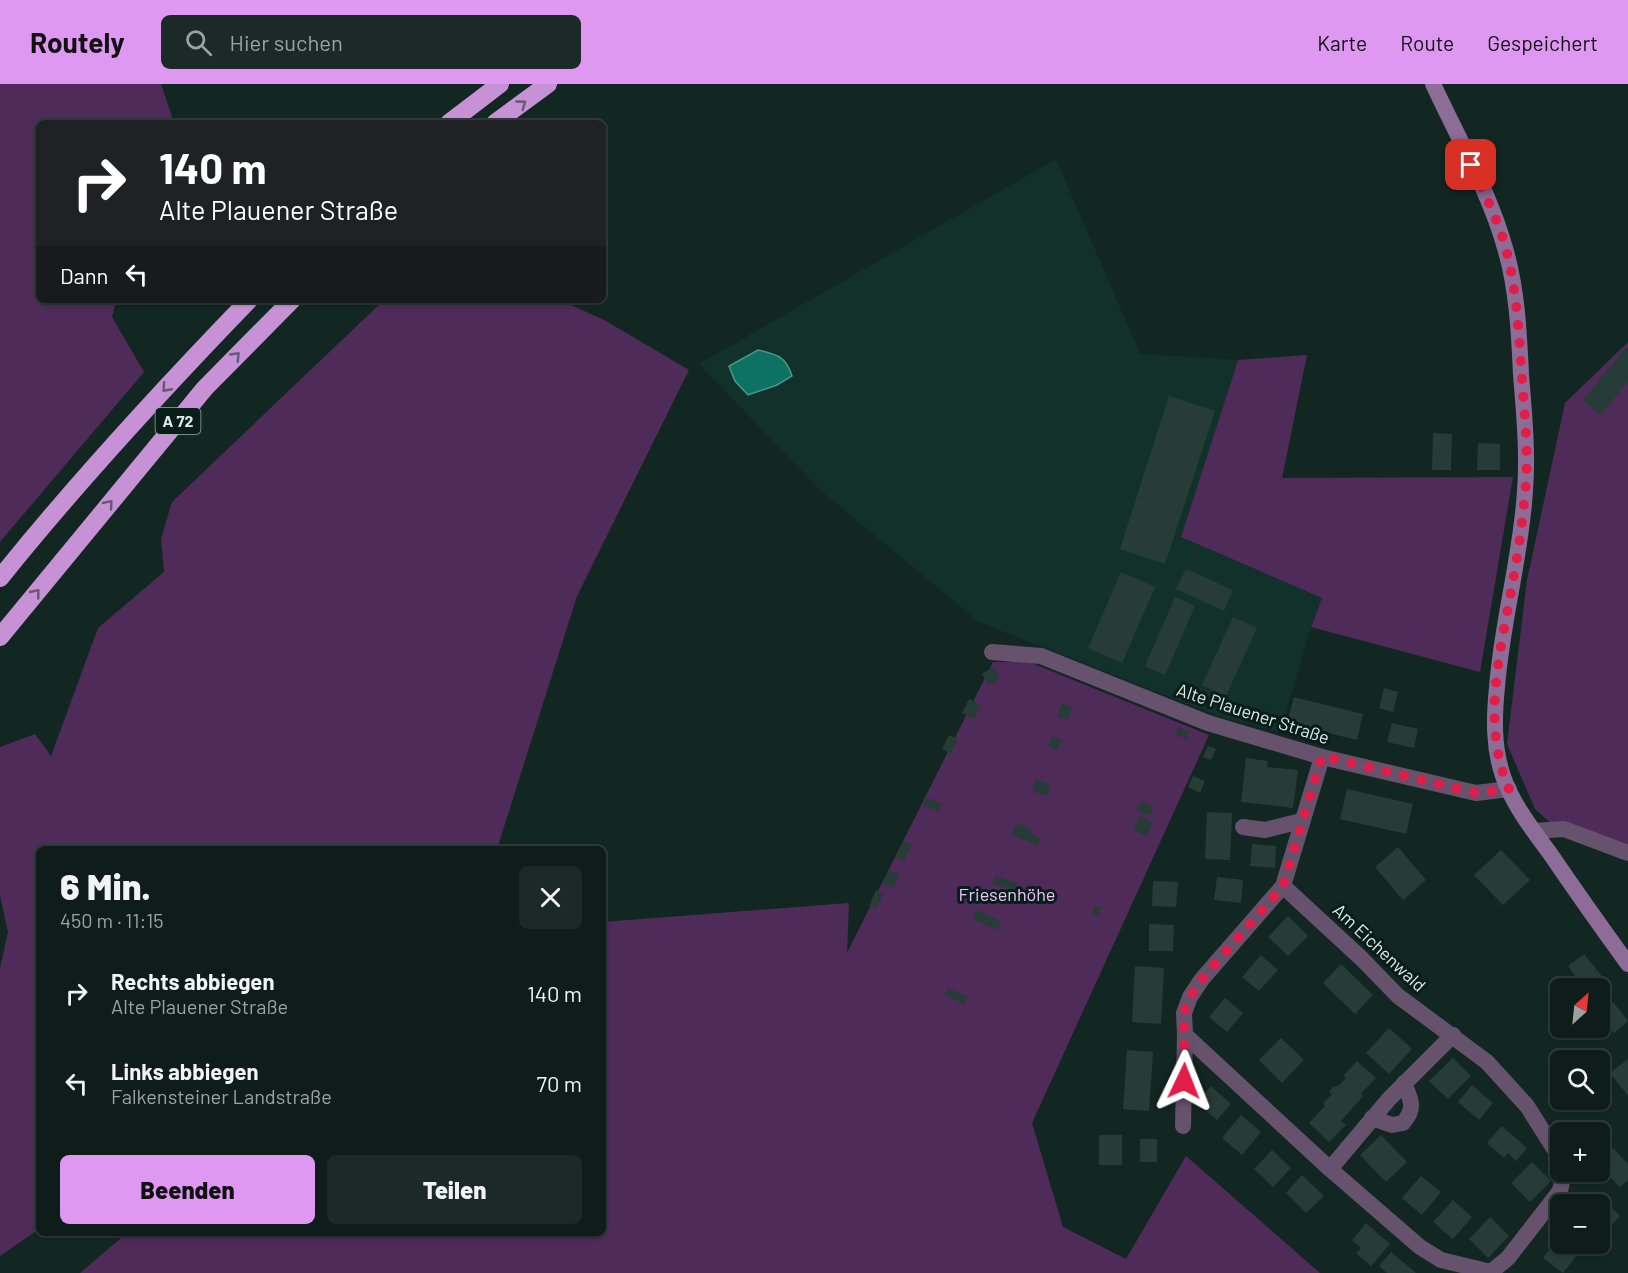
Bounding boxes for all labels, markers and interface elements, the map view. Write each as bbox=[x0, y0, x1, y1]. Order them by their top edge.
search box bbox=[161, 15, 581, 69]
text: Routely bbox=[30, 25, 125, 59]
icon: search bbox=[182, 26, 215, 59]
text: Hier suchen bbox=[230, 29, 343, 55]
text: Karte bbox=[1317, 30, 1367, 55]
text: Route bbox=[1400, 30, 1454, 55]
text: Gespeichert bbox=[1487, 30, 1598, 55]
one-way arrow bbox=[515, 100, 526, 111]
pin bbox=[1445, 139, 1496, 190]
text: 140 m bbox=[159, 142, 267, 192]
icon: right bbox=[60, 144, 138, 222]
icon: arrive bbox=[1454, 148, 1487, 181]
text: Alte Plauener Straße bbox=[159, 193, 398, 225]
icon: left bbox=[120, 258, 153, 291]
text: Dann bbox=[60, 262, 108, 288]
one-way arrow bbox=[229, 353, 240, 364]
one-way arrow bbox=[162, 381, 173, 392]
road number: A 72 bbox=[156, 408, 201, 434]
one-way arrow bbox=[102, 500, 113, 511]
one-way arrow bbox=[29, 589, 40, 600]
street label: Alte Plauener Straße bbox=[1174, 678, 1333, 748]
text: 6 Min. bbox=[60, 864, 151, 907]
button: close bbox=[519, 866, 582, 929]
park label: Friesenhöhe bbox=[959, 883, 1055, 905]
street label: Am Eichenwald bbox=[1329, 899, 1431, 996]
text: 450 m · 11:15 bbox=[60, 908, 163, 932]
text: Rechts abbiegen bbox=[111, 968, 274, 994]
icon: right bbox=[60, 977, 93, 1010]
north arrow bbox=[1550, 978, 1610, 1038]
map controls bbox=[1550, 978, 1610, 1254]
text: 140 m bbox=[527, 980, 582, 1006]
text: Alte Plauener Straße bbox=[111, 994, 288, 1018]
position arrow bbox=[1152, 1049, 1216, 1113]
button: search bbox=[1550, 1050, 1610, 1110]
text: Links abbiegen bbox=[111, 1058, 259, 1084]
icon: left bbox=[60, 1067, 93, 1100]
text: 70 m bbox=[537, 1070, 582, 1096]
text: Falkensteiner Landstraße bbox=[111, 1084, 332, 1108]
button: + bbox=[1550, 1122, 1610, 1182]
button: Beenden bbox=[60, 1155, 315, 1224]
button: Teilen bbox=[327, 1155, 582, 1224]
button: − bbox=[1550, 1194, 1610, 1254]

